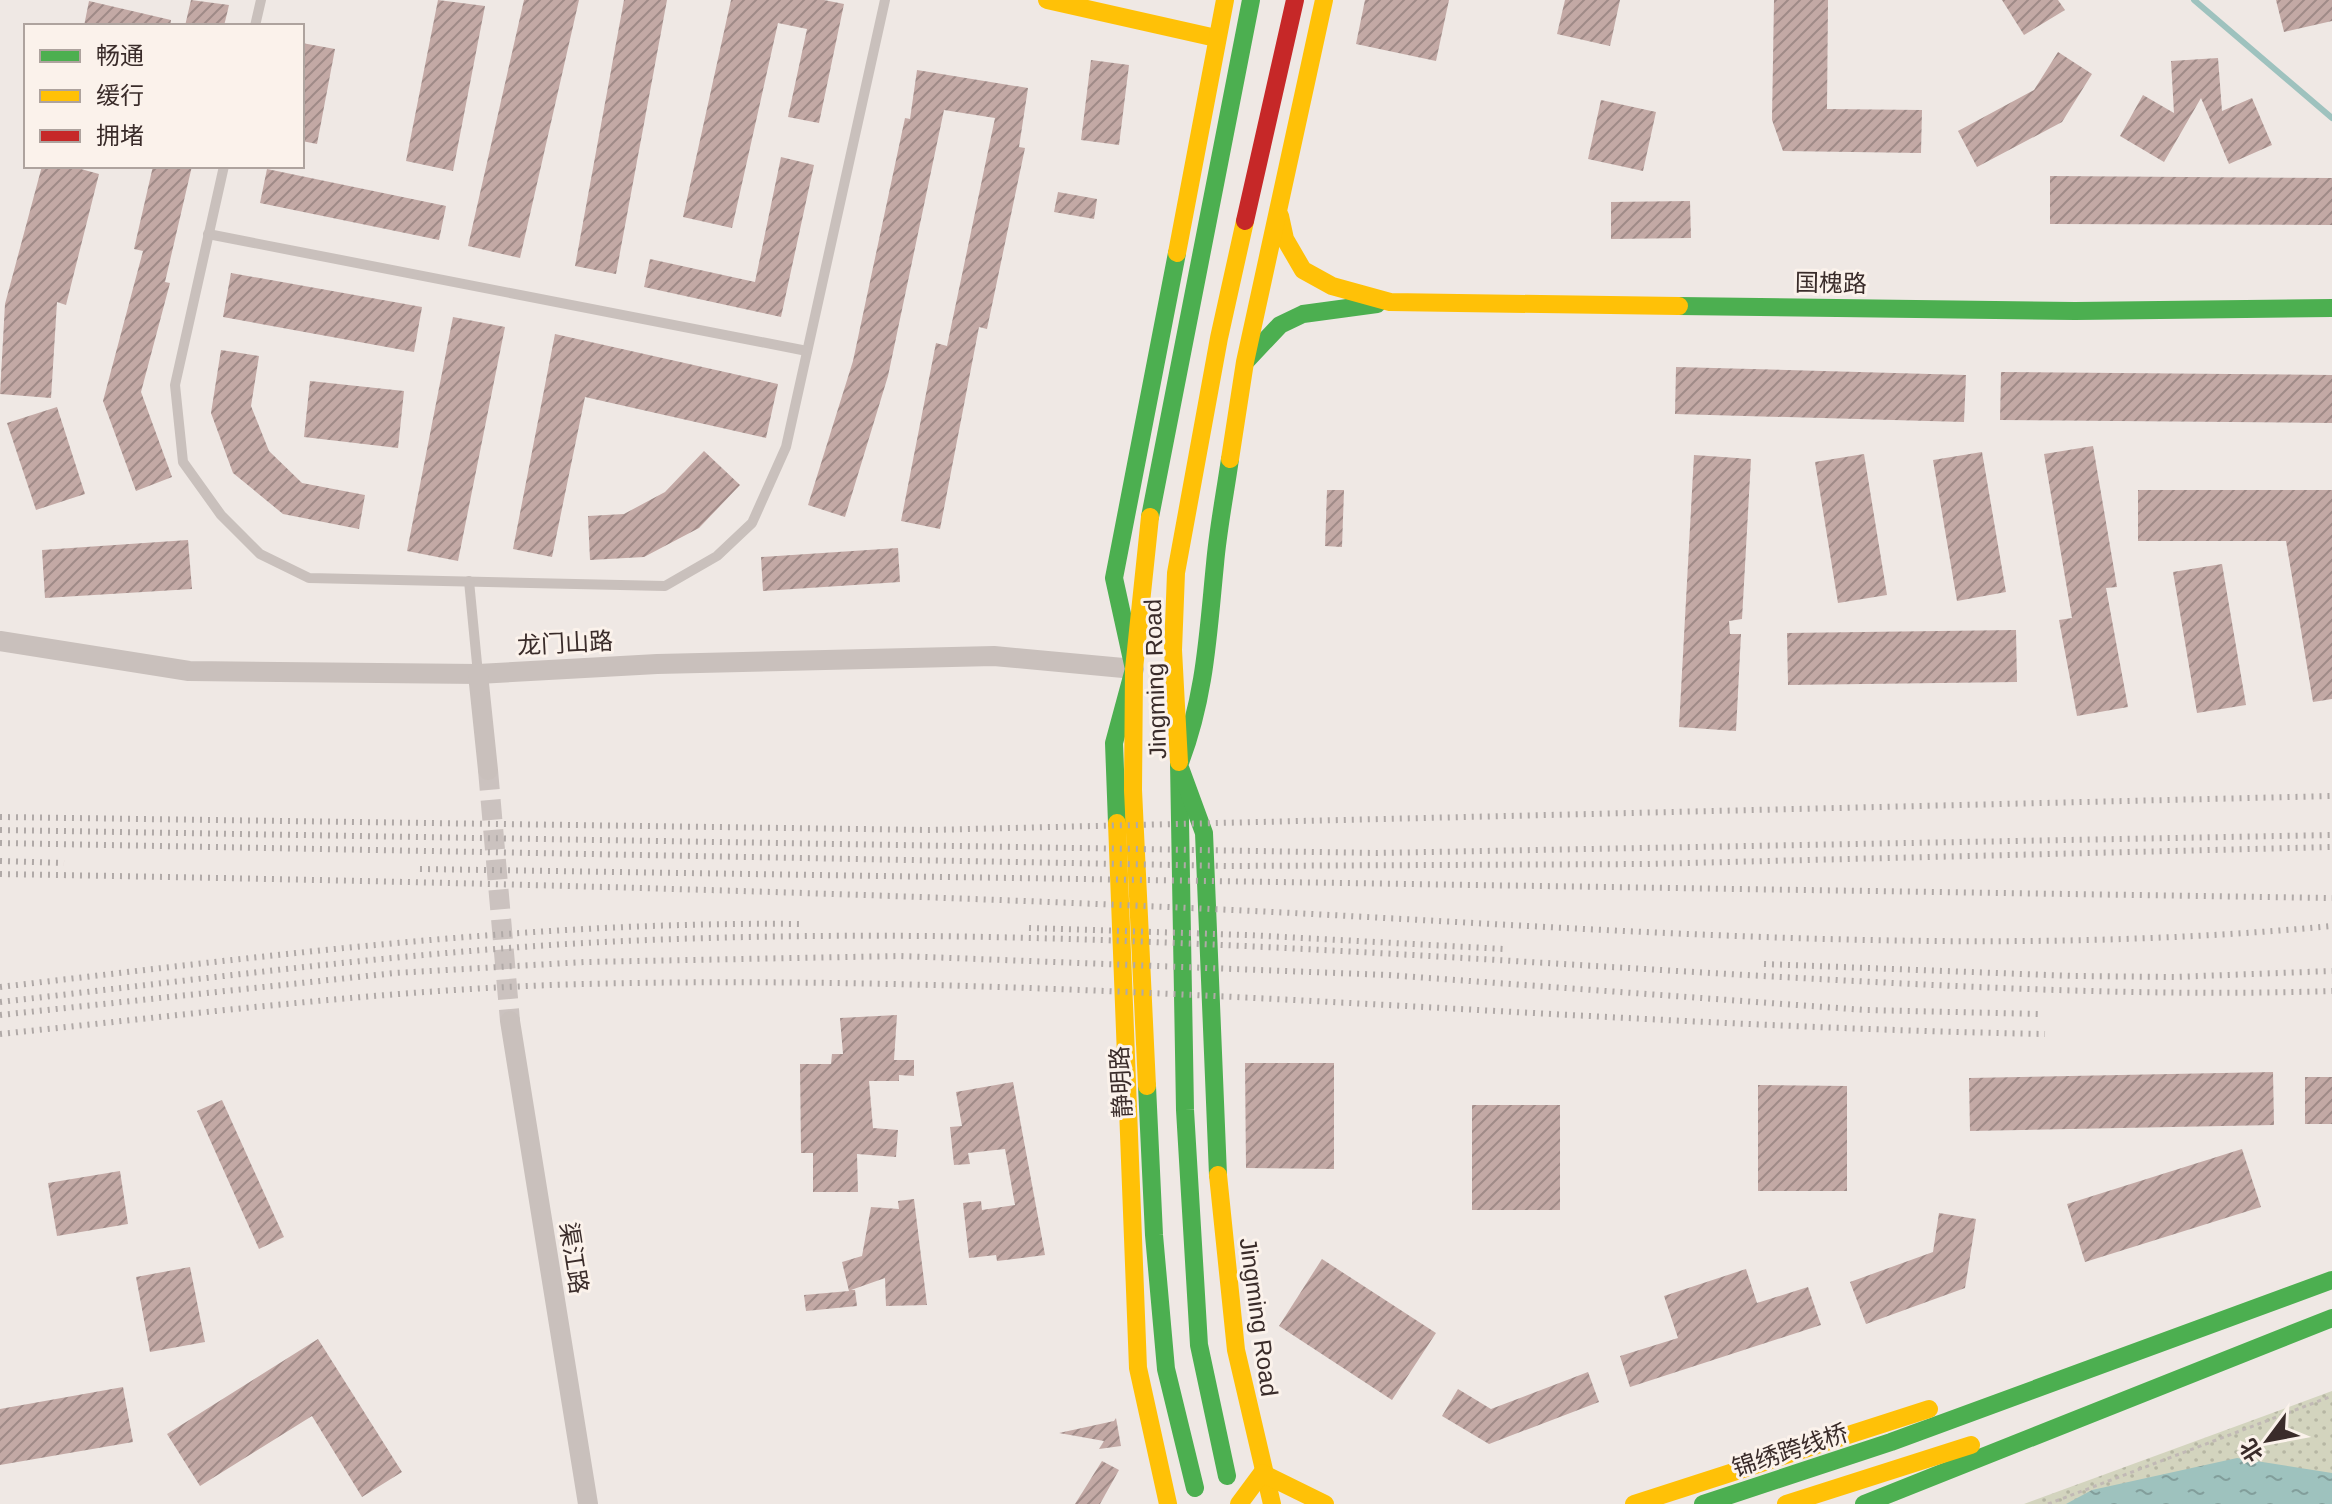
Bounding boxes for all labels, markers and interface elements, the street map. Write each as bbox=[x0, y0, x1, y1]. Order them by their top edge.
legend bbox=[24, 24, 304, 168]
text: 畅通 bbox=[96, 42, 144, 69]
text: 缓行 bbox=[96, 82, 144, 109]
text: 拥堵 bbox=[96, 122, 144, 149]
street label: 国槐路 bbox=[1795, 269, 1867, 297]
street label: Jingming Road bbox=[1139, 599, 1171, 759]
street label: 龙门山路 bbox=[516, 627, 614, 659]
street label: 静明路 bbox=[1106, 1045, 1136, 1119]
street label: 渠江路 bbox=[555, 1220, 593, 1296]
street label: Jingming Road bbox=[1234, 1236, 1284, 1398]
north arrow bbox=[2228, 1400, 2308, 1480]
street label: 锦绣跨线桥 bbox=[1729, 1419, 1851, 1481]
text: 北 bbox=[2235, 1434, 2268, 1466]

